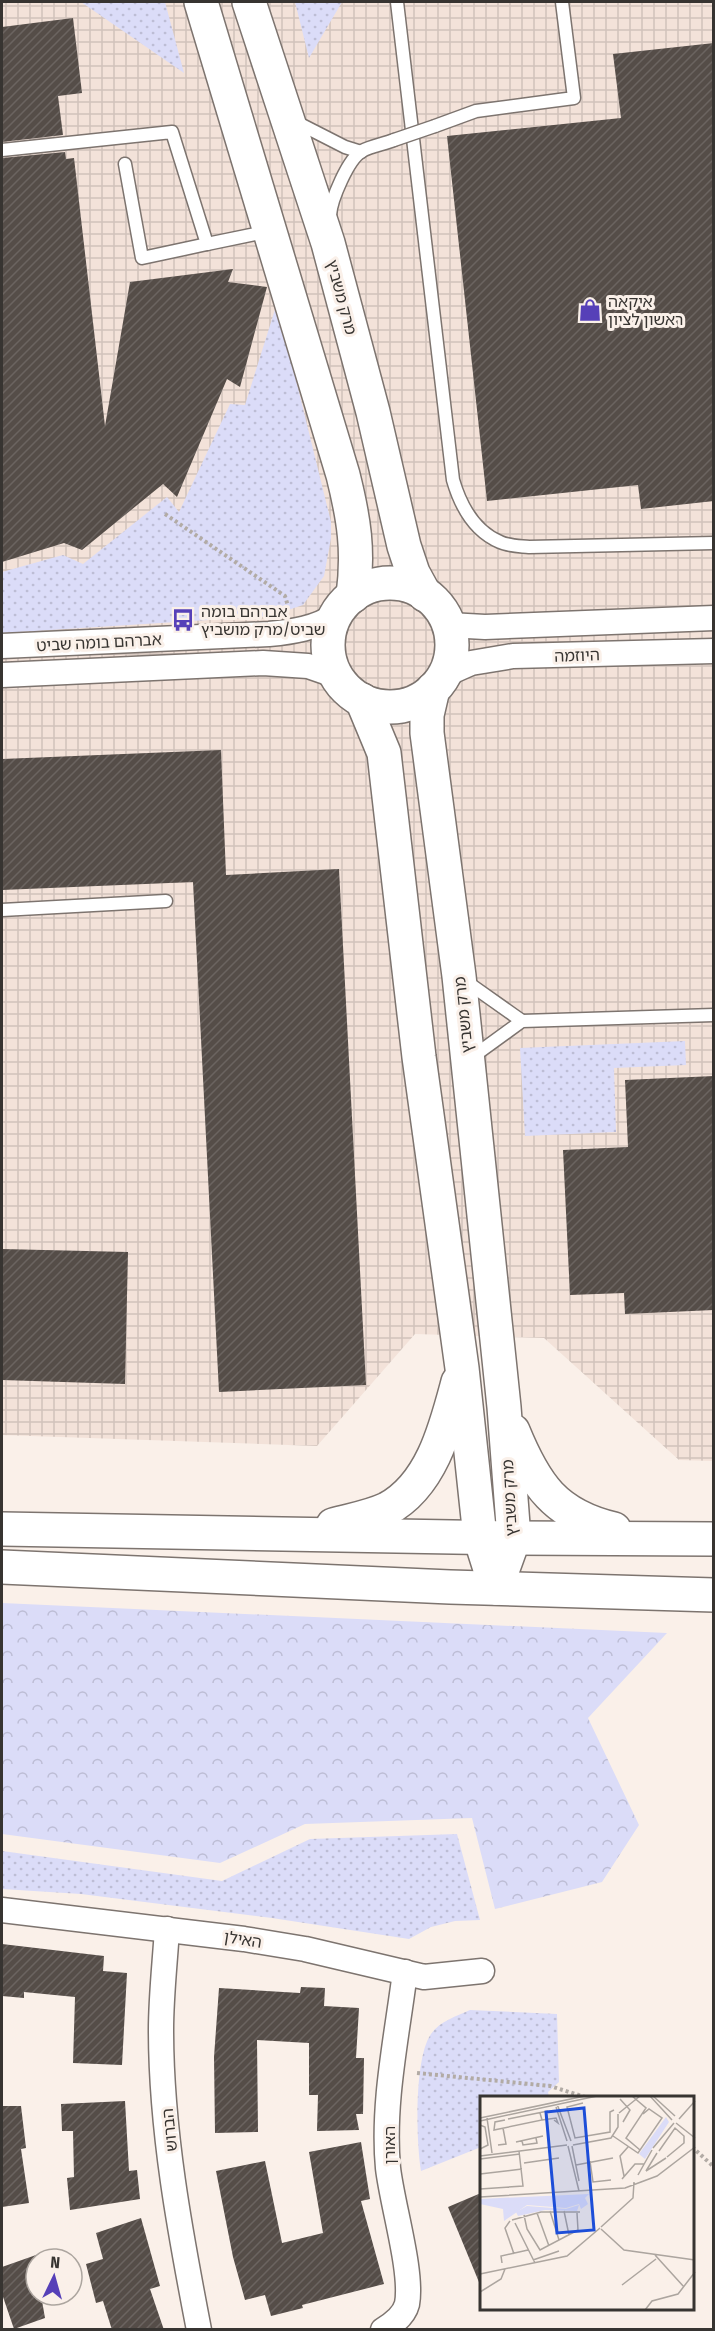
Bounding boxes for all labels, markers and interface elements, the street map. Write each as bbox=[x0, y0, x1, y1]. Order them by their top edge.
street label: מרק משביץ bbox=[322, 258, 361, 337]
place label: איקאה ראשון לציון bbox=[608, 292, 683, 329]
shop icon: איקאה ראשון לציון bbox=[577, 297, 603, 323]
place label: אברהם בומה שביט/מרק מושביץ bbox=[201, 602, 325, 639]
bus stop icon: אברהם בומה שביט/מרק מושביץ bbox=[170, 607, 196, 633]
street label: אברהם בומה שביט bbox=[36, 630, 162, 655]
street label: היוזמה bbox=[554, 645, 600, 666]
street label: מרק משביץ bbox=[450, 976, 477, 1054]
street label: מרק משביץ bbox=[498, 1459, 521, 1537]
street label: האילן bbox=[223, 1927, 263, 1952]
inset map bbox=[480, 2096, 694, 2310]
street label: הברוש bbox=[158, 2107, 181, 2153]
street label: האורן bbox=[380, 2126, 399, 2164]
north arrow bbox=[24, 2247, 84, 2307]
text: N bbox=[50, 2253, 61, 2272]

